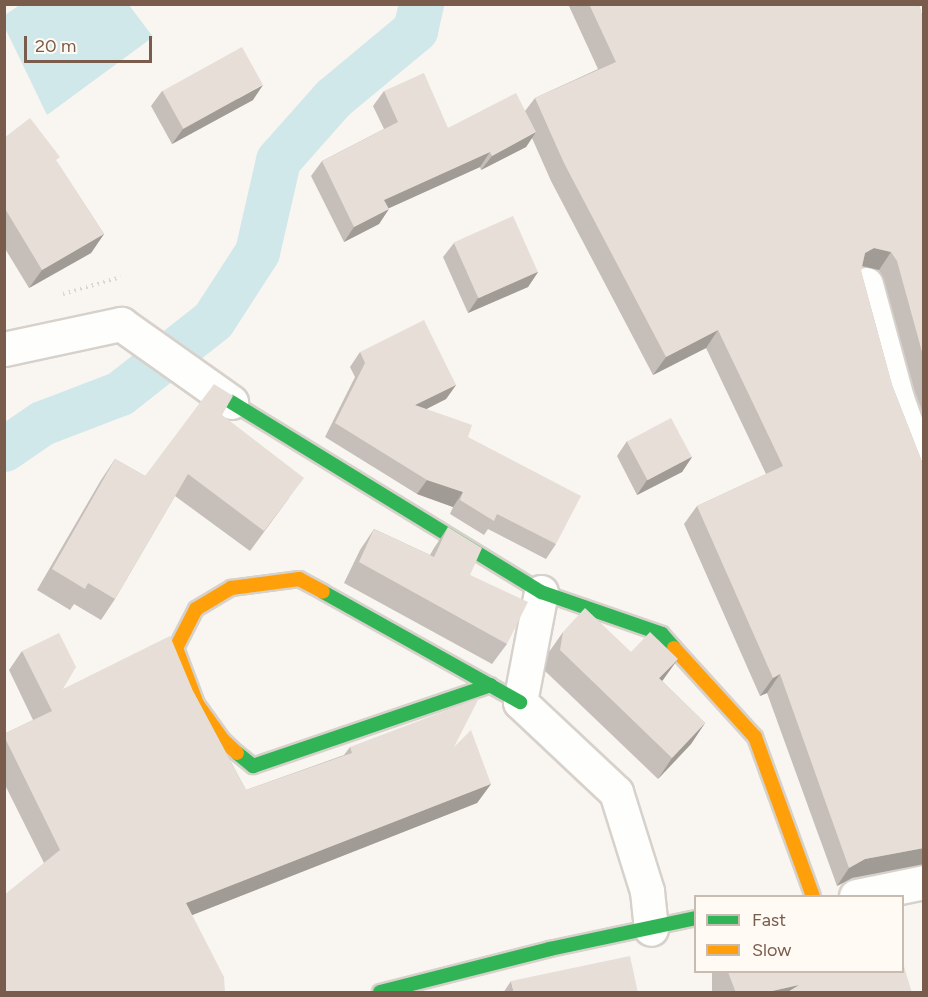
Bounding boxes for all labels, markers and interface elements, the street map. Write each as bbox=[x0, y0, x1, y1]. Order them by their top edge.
scale bar bbox=[27, 24, 154, 62]
text: 20 m bbox=[35, 35, 76, 57]
legend bbox=[694, 895, 904, 973]
text: Fast bbox=[752, 909, 786, 931]
text: Slow bbox=[752, 939, 791, 961]

